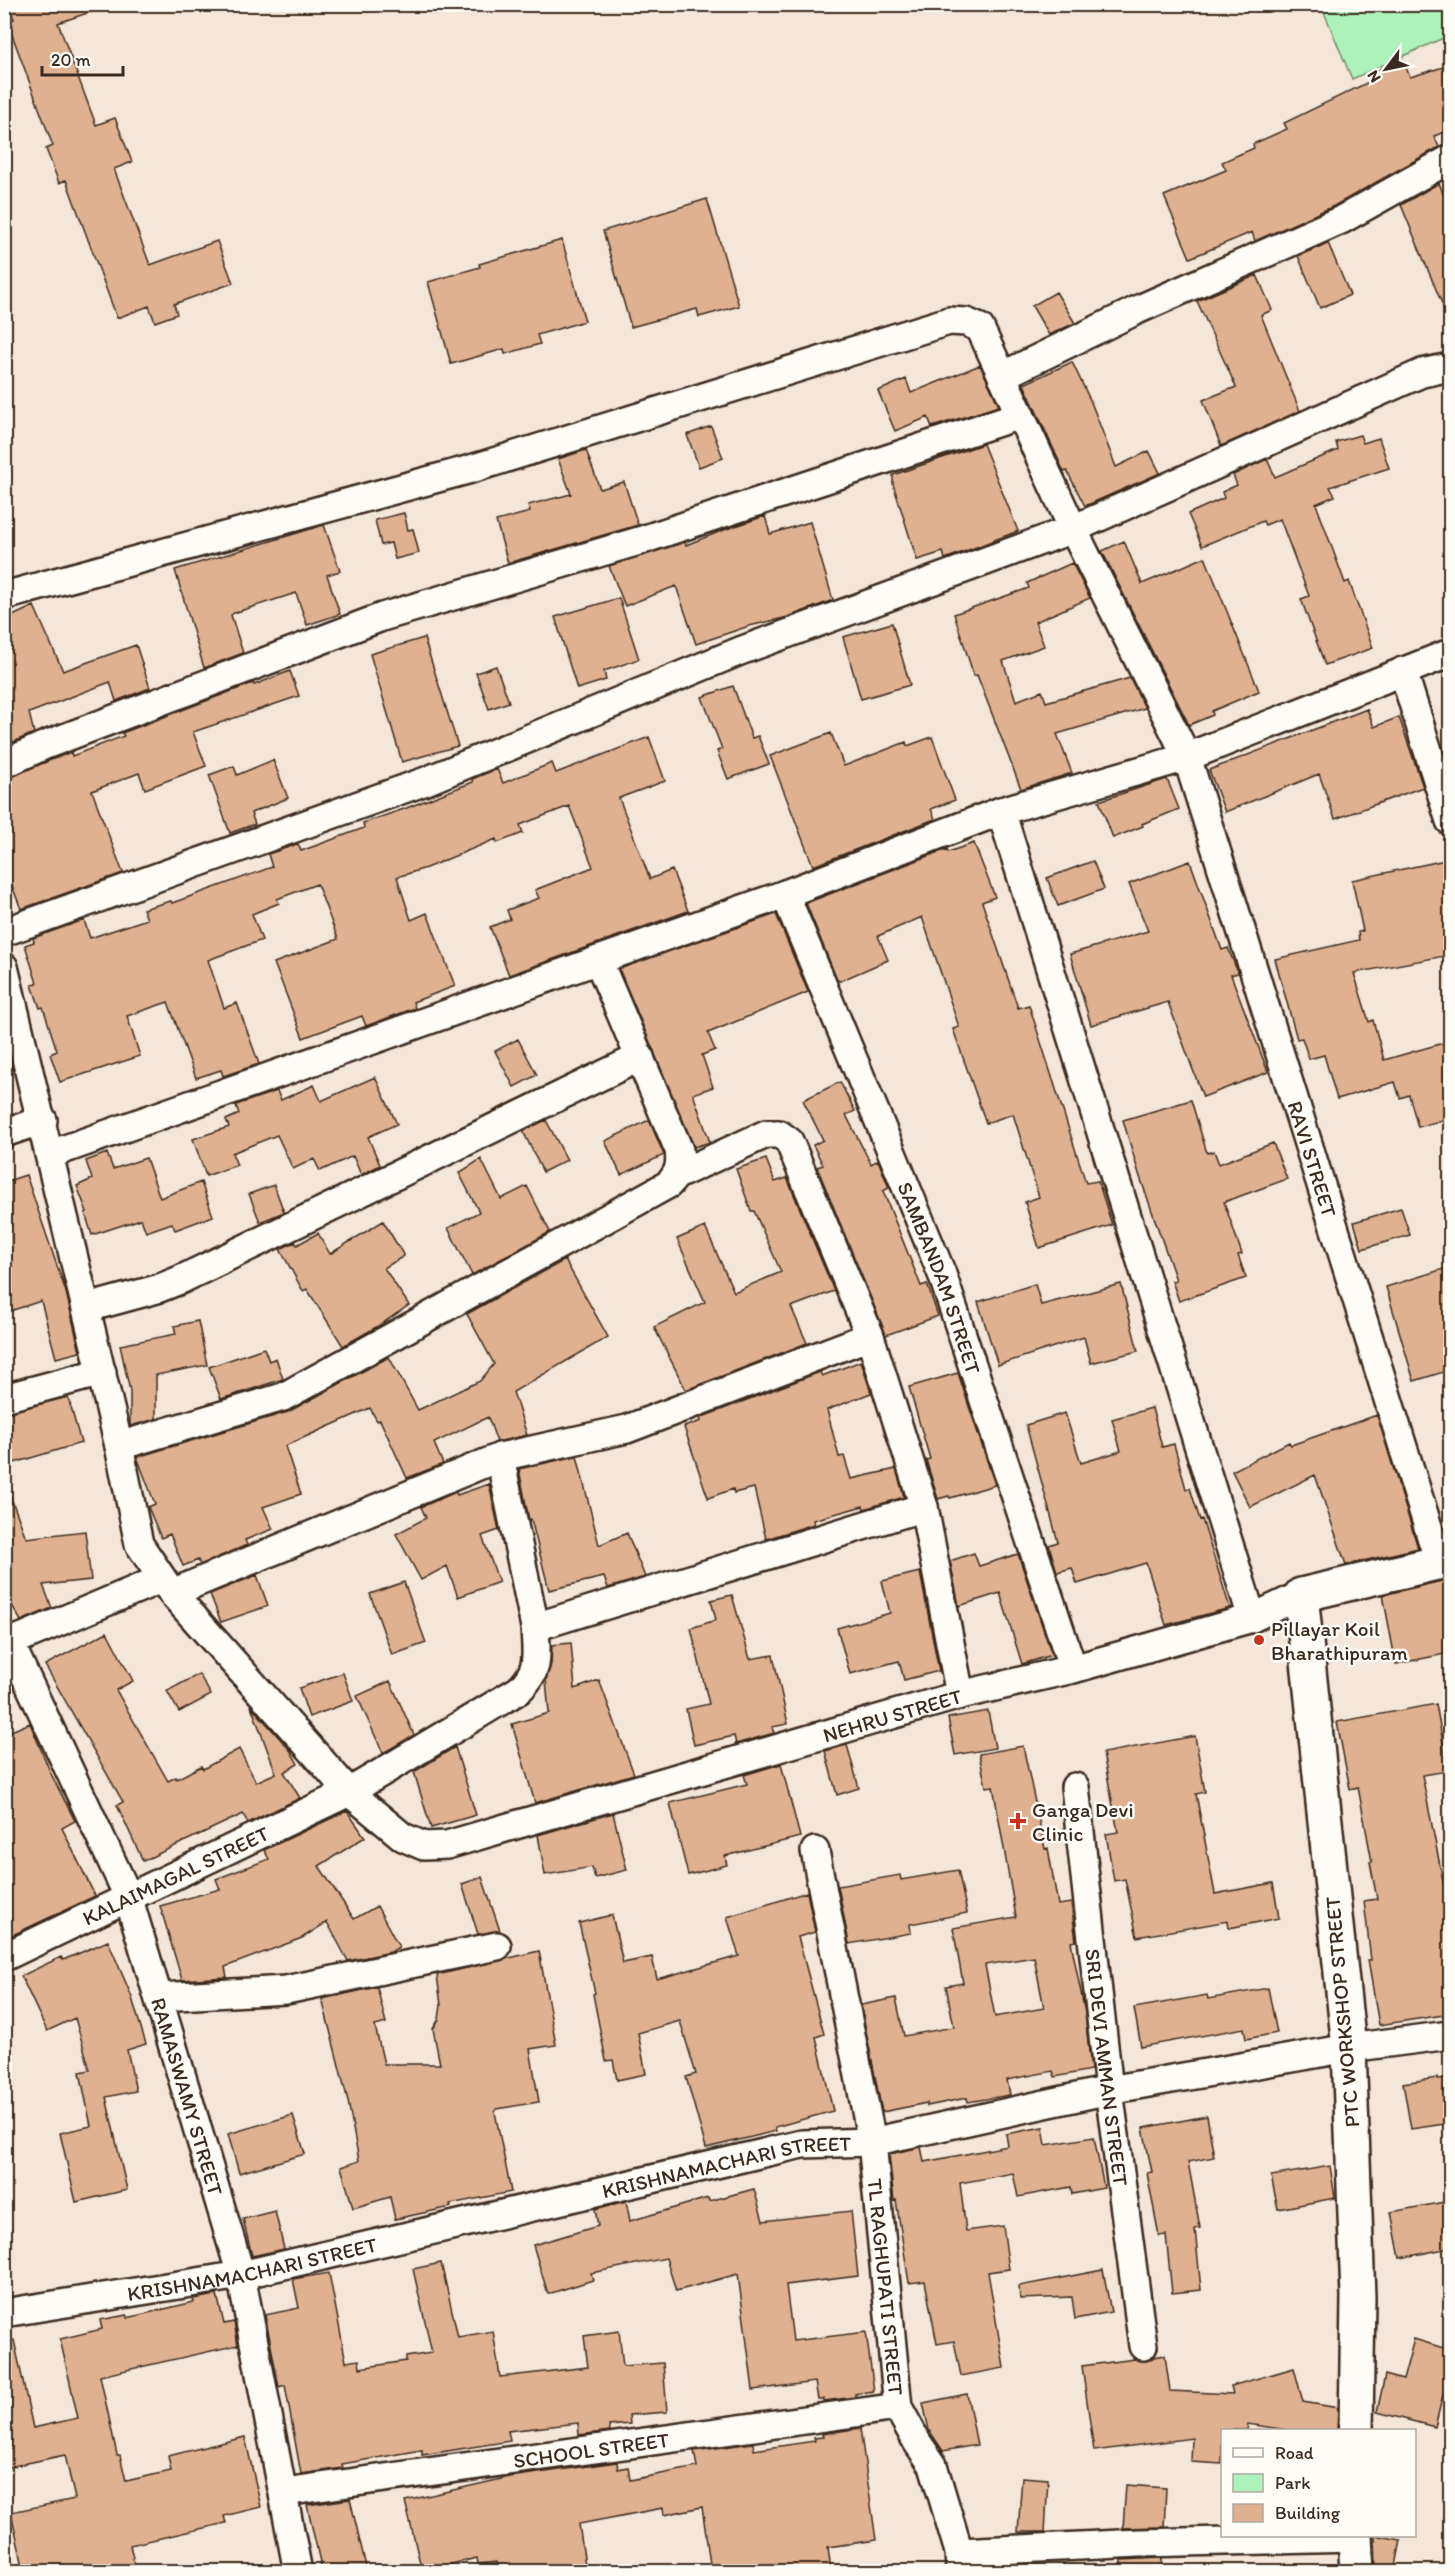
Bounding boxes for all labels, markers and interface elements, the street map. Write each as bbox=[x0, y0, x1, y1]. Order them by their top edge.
scale bar bbox=[42, 39, 123, 77]
north arrow bbox=[1356, 39, 1416, 99]
text: 20 m bbox=[51, 49, 91, 71]
text: N bbox=[1363, 67, 1385, 86]
street label: RAVI STREET bbox=[1283, 1098, 1343, 1220]
street label: SAMBANDAM STREET bbox=[893, 1178, 987, 1377]
place label: Pillayar Koil Bharathipuram bbox=[1271, 1616, 1408, 1665]
marker: Pillayar Koil Bharathipuram bbox=[1252, 1633, 1266, 1647]
street label: NEHRU STREET bbox=[820, 1683, 965, 1747]
place label: Ganga Devi Clinic bbox=[1032, 1797, 1134, 1846]
marker: Ganga Devi Clinic bbox=[1009, 1812, 1027, 1830]
street label: KALAIMAGAL STREET bbox=[78, 1820, 273, 1930]
street label: PTC WORKSHOP STREET bbox=[1319, 1895, 1365, 2128]
street label: SRI DEVI AMMAN STREET bbox=[1081, 1947, 1134, 2187]
street label: RAMASWAMY STREET bbox=[146, 1994, 229, 2198]
street label: KRISHNAMACHARI STREET bbox=[599, 2130, 852, 2203]
street label: TL RAGHUPATI STREET bbox=[863, 2177, 909, 2397]
street label: KRISHNAMACHARI STREET bbox=[125, 2231, 380, 2306]
street label: SCHOOL STREET bbox=[512, 2426, 671, 2473]
legend bbox=[1221, 2429, 1416, 2537]
text: Road bbox=[1275, 2442, 1314, 2464]
text: Park bbox=[1275, 2472, 1310, 2494]
text: Building bbox=[1275, 2502, 1341, 2524]

